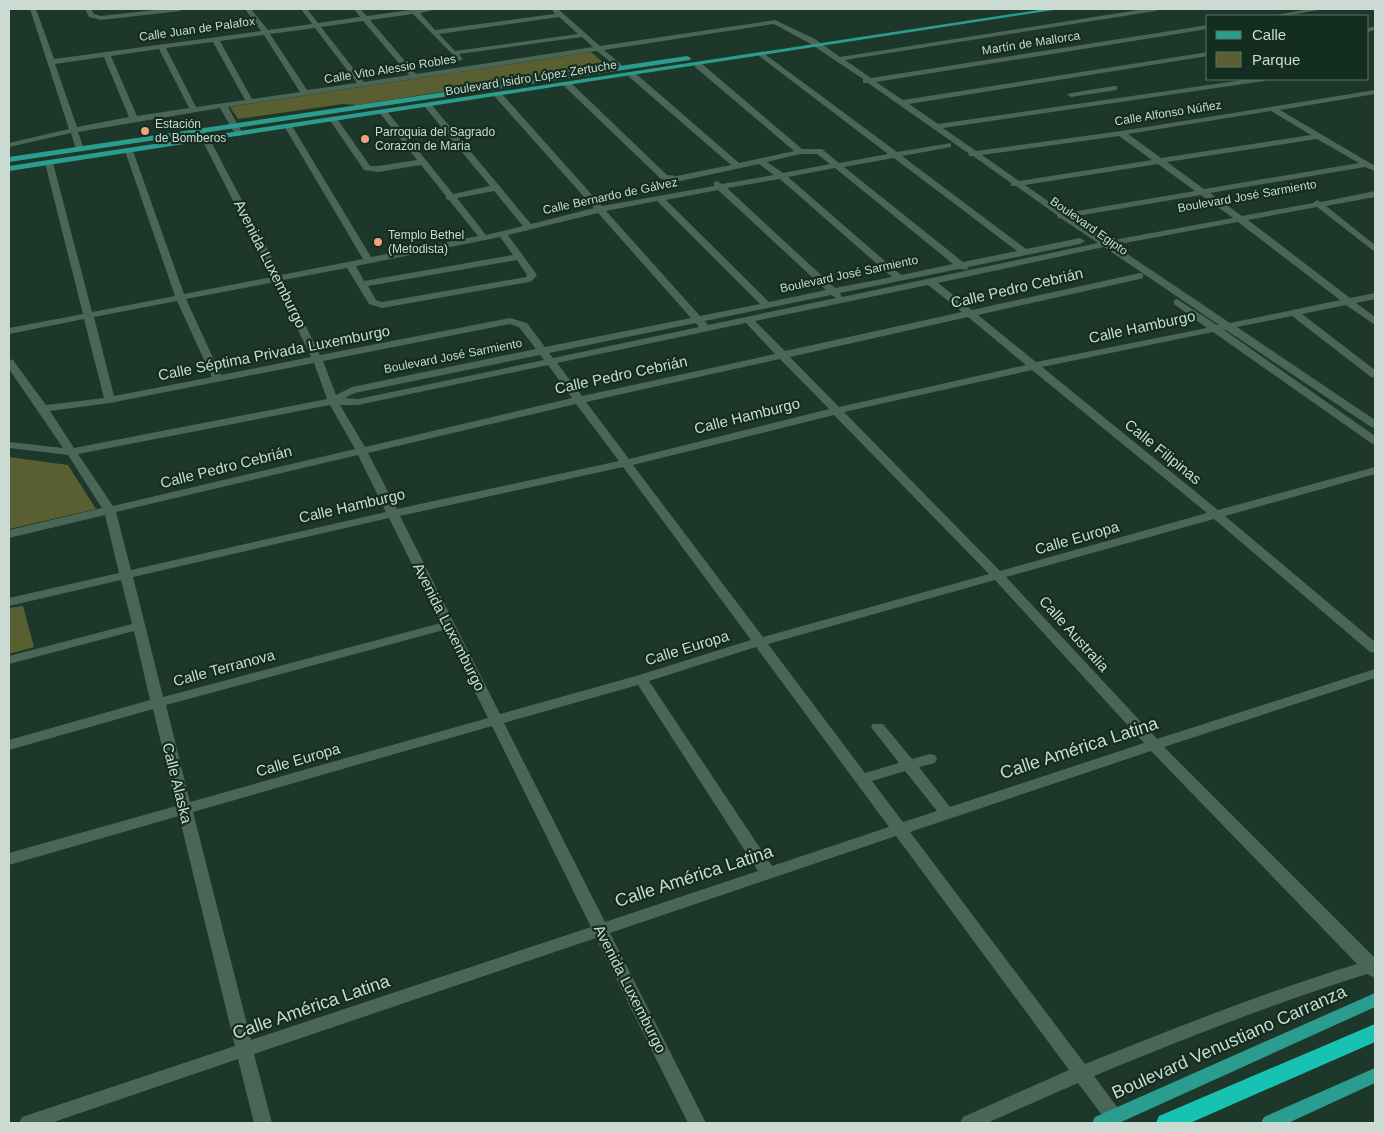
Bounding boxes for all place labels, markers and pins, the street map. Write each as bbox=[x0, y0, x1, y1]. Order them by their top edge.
place label: Estación de Bomberos bbox=[155, 117, 226, 145]
marker: Estación de Bomberos bbox=[139, 125, 151, 137]
place label: Parroquia del Sagrado Corazon de Maria bbox=[375, 125, 495, 153]
marker: Parroquia del Sagrado Corazon de Maria bbox=[359, 133, 371, 145]
place label: Templo Bethel (Metodista) bbox=[388, 228, 464, 256]
marker: Templo Bethel (Metodista) bbox=[372, 236, 384, 248]

